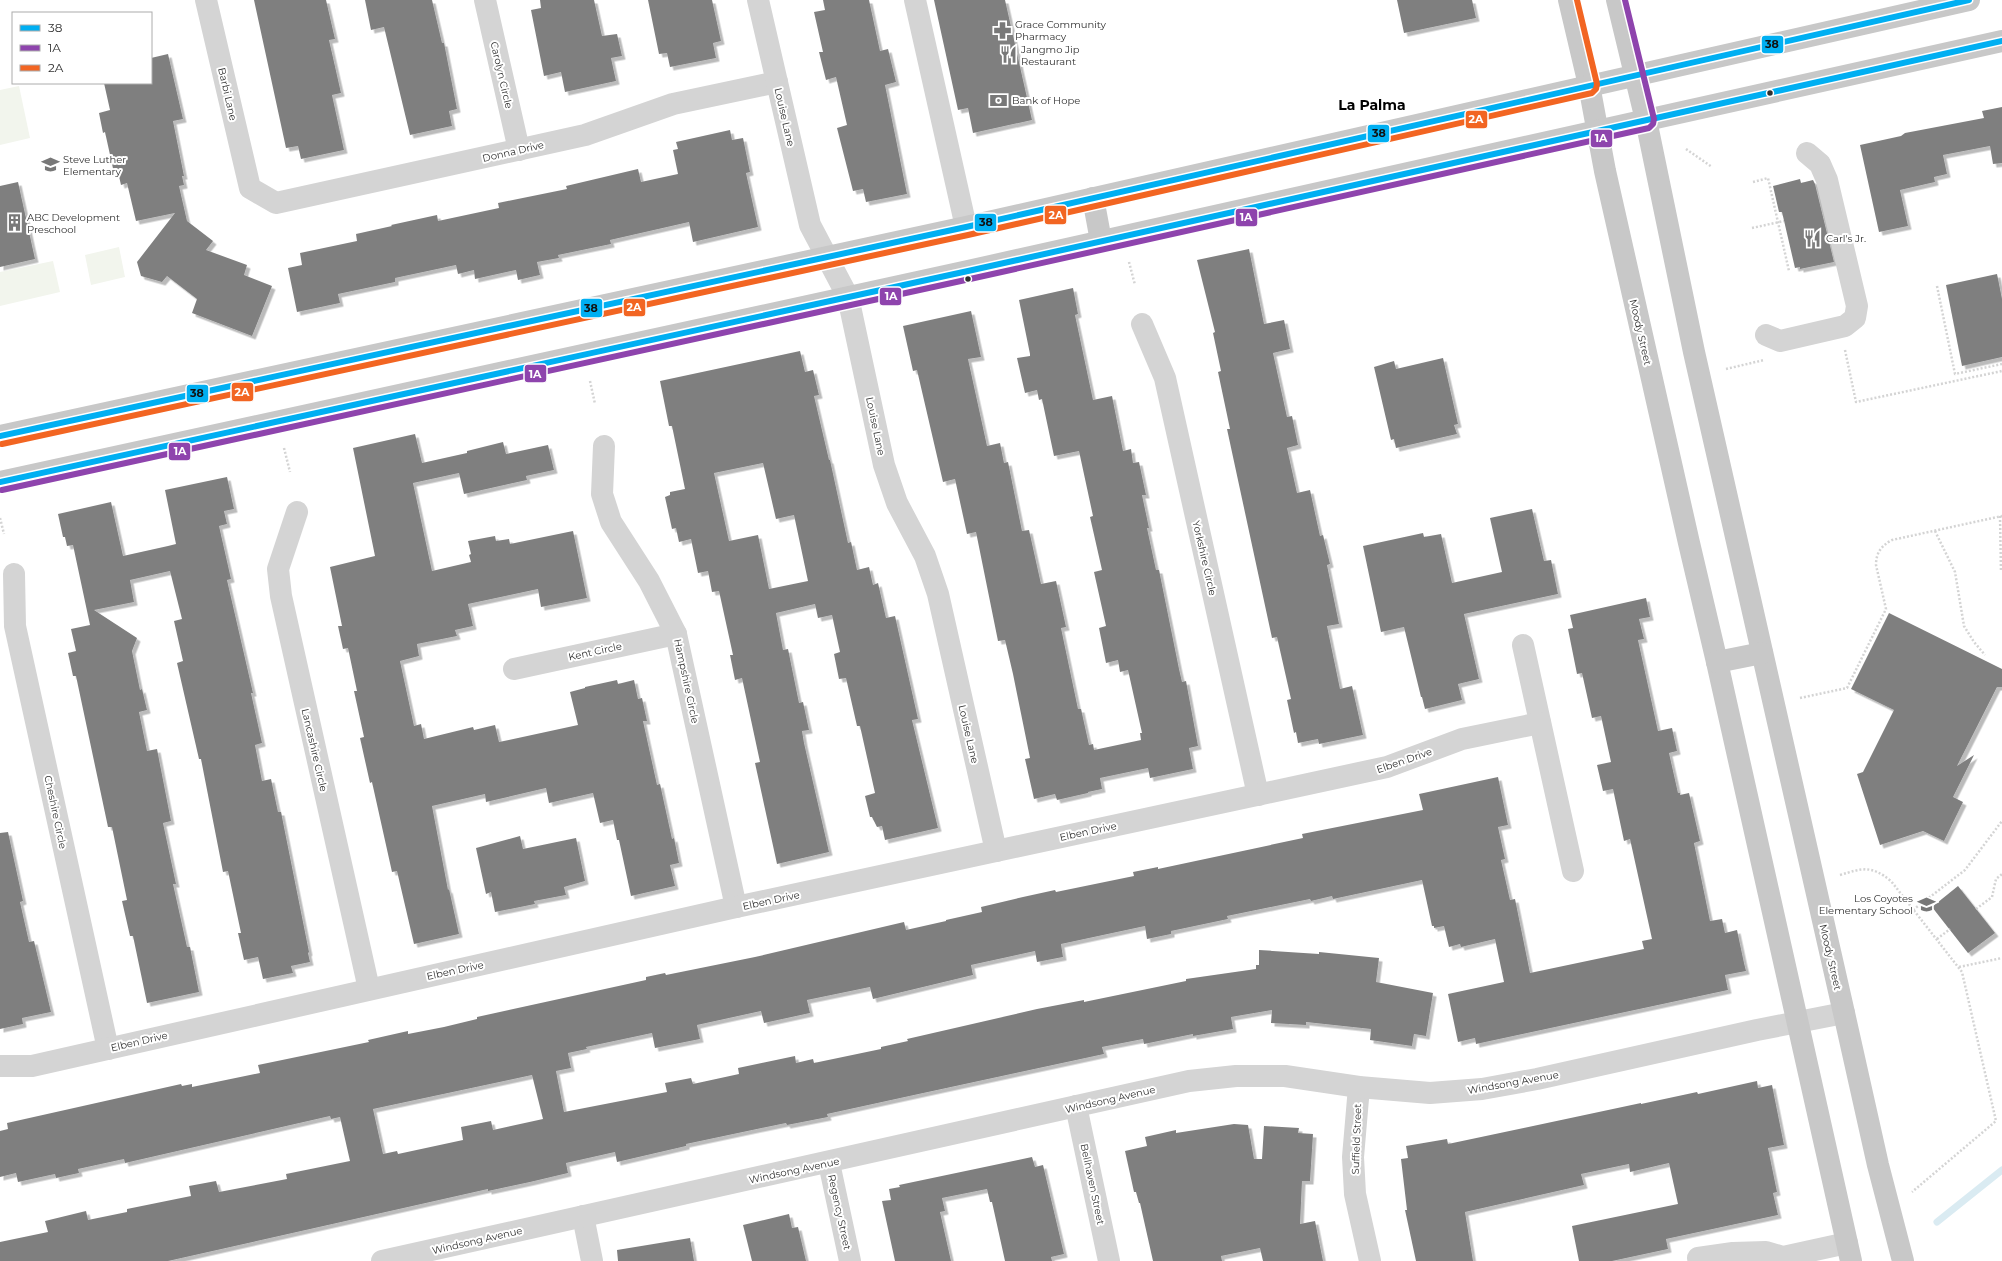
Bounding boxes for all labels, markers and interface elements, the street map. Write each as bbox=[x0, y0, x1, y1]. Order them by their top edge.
legend bbox=[12, 12, 152, 84]
place label: Grace Community Pharmacy bbox=[1015, 18, 1107, 43]
text: 38 bbox=[48, 20, 63, 35]
pharmacy icon: Grace Community Pharmacy bbox=[992, 20, 1012, 40]
line badge: 38 bbox=[1761, 35, 1784, 54]
text: 38 bbox=[1764, 37, 1779, 51]
text: 1A bbox=[48, 40, 61, 55]
street label: Carolyn Circle bbox=[487, 40, 516, 110]
place label: Jangmo Jip Restaurant bbox=[1020, 43, 1080, 68]
restaurant icon: Jangmo Jip Restaurant bbox=[998, 45, 1018, 65]
text: 2A bbox=[48, 60, 64, 75]
street label: Barbi Lane bbox=[215, 66, 240, 122]
street label: Louise Lane bbox=[771, 87, 798, 148]
unlabelled marker bbox=[1765, 88, 1775, 98]
bank icon: Bank of Hope bbox=[989, 90, 1009, 110]
place label: Bank of Hope bbox=[1012, 94, 1080, 107]
district label: La Palma bbox=[1338, 96, 1406, 114]
line badge: 2A bbox=[1465, 110, 1488, 129]
text: 2A bbox=[1469, 112, 1484, 126]
line badge: 38 bbox=[1367, 124, 1390, 143]
text: 38 bbox=[1371, 126, 1386, 140]
line badge: 1A bbox=[1590, 129, 1613, 148]
text: 1A bbox=[1595, 131, 1608, 145]
street label: Donna Drive bbox=[481, 138, 545, 165]
place label: Steve Luther Elementary bbox=[63, 153, 126, 178]
school or university icon: Steve Luther Elementary bbox=[40, 155, 60, 175]
line badge: 2A bbox=[1044, 205, 1067, 225]
text: 2A bbox=[1049, 208, 1064, 222]
line badge: 1A bbox=[1235, 208, 1258, 227]
text: 1A bbox=[1240, 210, 1253, 224]
place label: ABC Development Preschool bbox=[27, 211, 120, 236]
building icon: ABC Development Preschool bbox=[4, 213, 24, 233]
line badge: 38 bbox=[974, 213, 997, 232]
text: 38 bbox=[978, 215, 993, 229]
restaurant icon: Carl's Jr. bbox=[1803, 228, 1823, 248]
place label: Carl's Jr. bbox=[1826, 232, 1866, 245]
unlabelled marker bbox=[963, 274, 973, 284]
line badge: 1A bbox=[879, 287, 902, 306]
text: 1A bbox=[885, 289, 898, 303]
line badge: 38 bbox=[580, 298, 603, 318]
line badge: 2A bbox=[623, 298, 646, 317]
street label: Moody Street bbox=[1627, 298, 1654, 366]
text: 2A bbox=[627, 300, 642, 314]
text: 38 bbox=[583, 301, 598, 315]
line badge: 1A bbox=[524, 364, 547, 383]
text: 1A bbox=[529, 367, 542, 381]
line badge: 2A bbox=[231, 382, 254, 402]
line badge: 38 bbox=[186, 384, 209, 403]
text: 2A bbox=[235, 385, 250, 399]
text: 38 bbox=[189, 386, 204, 400]
street label: Louise Lane bbox=[863, 396, 888, 457]
line badge: 1A bbox=[168, 442, 191, 461]
text: 1A bbox=[174, 444, 187, 458]
street label: Yorkshire Circle bbox=[1190, 519, 1219, 597]
street label: Hampshire Circle bbox=[671, 638, 702, 725]
street label: Kent Circle bbox=[567, 639, 623, 663]
street label: Louise Lane bbox=[955, 704, 982, 765]
street label: Lancashire Circle bbox=[299, 707, 330, 793]
street label: Elben Drive bbox=[1375, 745, 1434, 776]
street label: Cheshire Circle bbox=[41, 774, 70, 850]
street label: Elben Drive bbox=[1058, 819, 1118, 844]
street label: Elben Drive bbox=[741, 888, 801, 913]
place label: Los Coyotes Elementary School bbox=[1819, 892, 1913, 917]
school or university icon: Los Coyotes Elementary School bbox=[1916, 894, 1936, 914]
street label: Moody Street bbox=[1817, 923, 1844, 991]
street label: Elben Drive bbox=[425, 958, 485, 983]
street label: Elben Drive bbox=[110, 1029, 169, 1054]
street label: Windsong Avenue bbox=[1467, 1068, 1560, 1097]
street label: Windsong Avenue bbox=[1064, 1083, 1157, 1116]
street label: Suffield Street bbox=[1349, 1103, 1364, 1175]
street label: Bellhaven Street bbox=[1078, 1142, 1107, 1226]
street label: Windsong Avenue bbox=[748, 1155, 841, 1186]
street label: Regency Street bbox=[825, 1173, 854, 1251]
street label: Windsong Avenue bbox=[431, 1224, 524, 1257]

